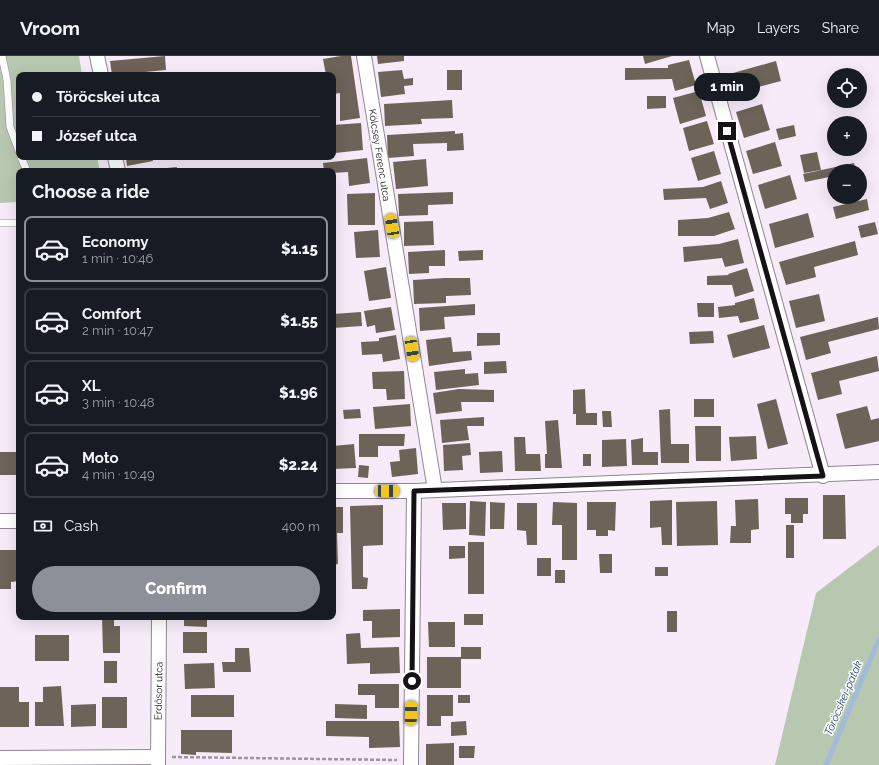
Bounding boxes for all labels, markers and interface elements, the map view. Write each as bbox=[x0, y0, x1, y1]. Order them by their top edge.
text: Vroom bbox=[20, 17, 80, 39]
text: Map bbox=[707, 20, 735, 36]
text: Layers bbox=[757, 20, 800, 36]
text: Share bbox=[822, 20, 859, 36]
map controls bbox=[827, 68, 867, 204]
button: locate bbox=[827, 68, 867, 108]
callout: 1 min bbox=[694, 73, 760, 101]
text: 1 min bbox=[710, 79, 744, 94]
text: Töröcskei utca bbox=[56, 88, 160, 106]
street label: Kölcsey Ferenc utca bbox=[367, 108, 392, 202]
button: + bbox=[827, 116, 867, 156]
route end bbox=[718, 122, 736, 140]
text: József utca bbox=[56, 127, 137, 145]
button: − bbox=[827, 164, 867, 204]
text: Choose a ride bbox=[32, 181, 150, 202]
car bbox=[384, 213, 400, 239]
icon: car bbox=[34, 231, 70, 267]
text: Economy bbox=[82, 233, 149, 251]
text: $1.15 bbox=[281, 240, 318, 258]
text: 1 min · 10:46 bbox=[82, 251, 153, 266]
icon: car bbox=[34, 303, 70, 339]
text: Comfort bbox=[82, 305, 141, 323]
text: $1.55 bbox=[280, 312, 318, 330]
text: 2 min · 10:47 bbox=[82, 323, 154, 338]
car bbox=[404, 336, 420, 362]
icon: car bbox=[34, 375, 70, 411]
text: XL bbox=[82, 377, 100, 395]
text: $1.96 bbox=[279, 384, 318, 402]
text: 3 min · 10:48 bbox=[82, 395, 154, 410]
icon: car bbox=[34, 447, 70, 483]
text: Moto bbox=[82, 449, 119, 467]
text: $2.24 bbox=[279, 456, 318, 474]
text: 4 min · 10:49 bbox=[82, 467, 155, 482]
car bbox=[375, 485, 399, 497]
icon: cash bbox=[32, 515, 54, 537]
text: Cash bbox=[64, 517, 98, 535]
text: 400 m bbox=[282, 519, 320, 534]
button: Confirm bbox=[32, 566, 320, 612]
water label: Töröcskei-patak bbox=[822, 659, 865, 738]
street label: Erdősor utca bbox=[152, 662, 165, 720]
route start bbox=[403, 672, 421, 690]
car bbox=[405, 701, 417, 725]

